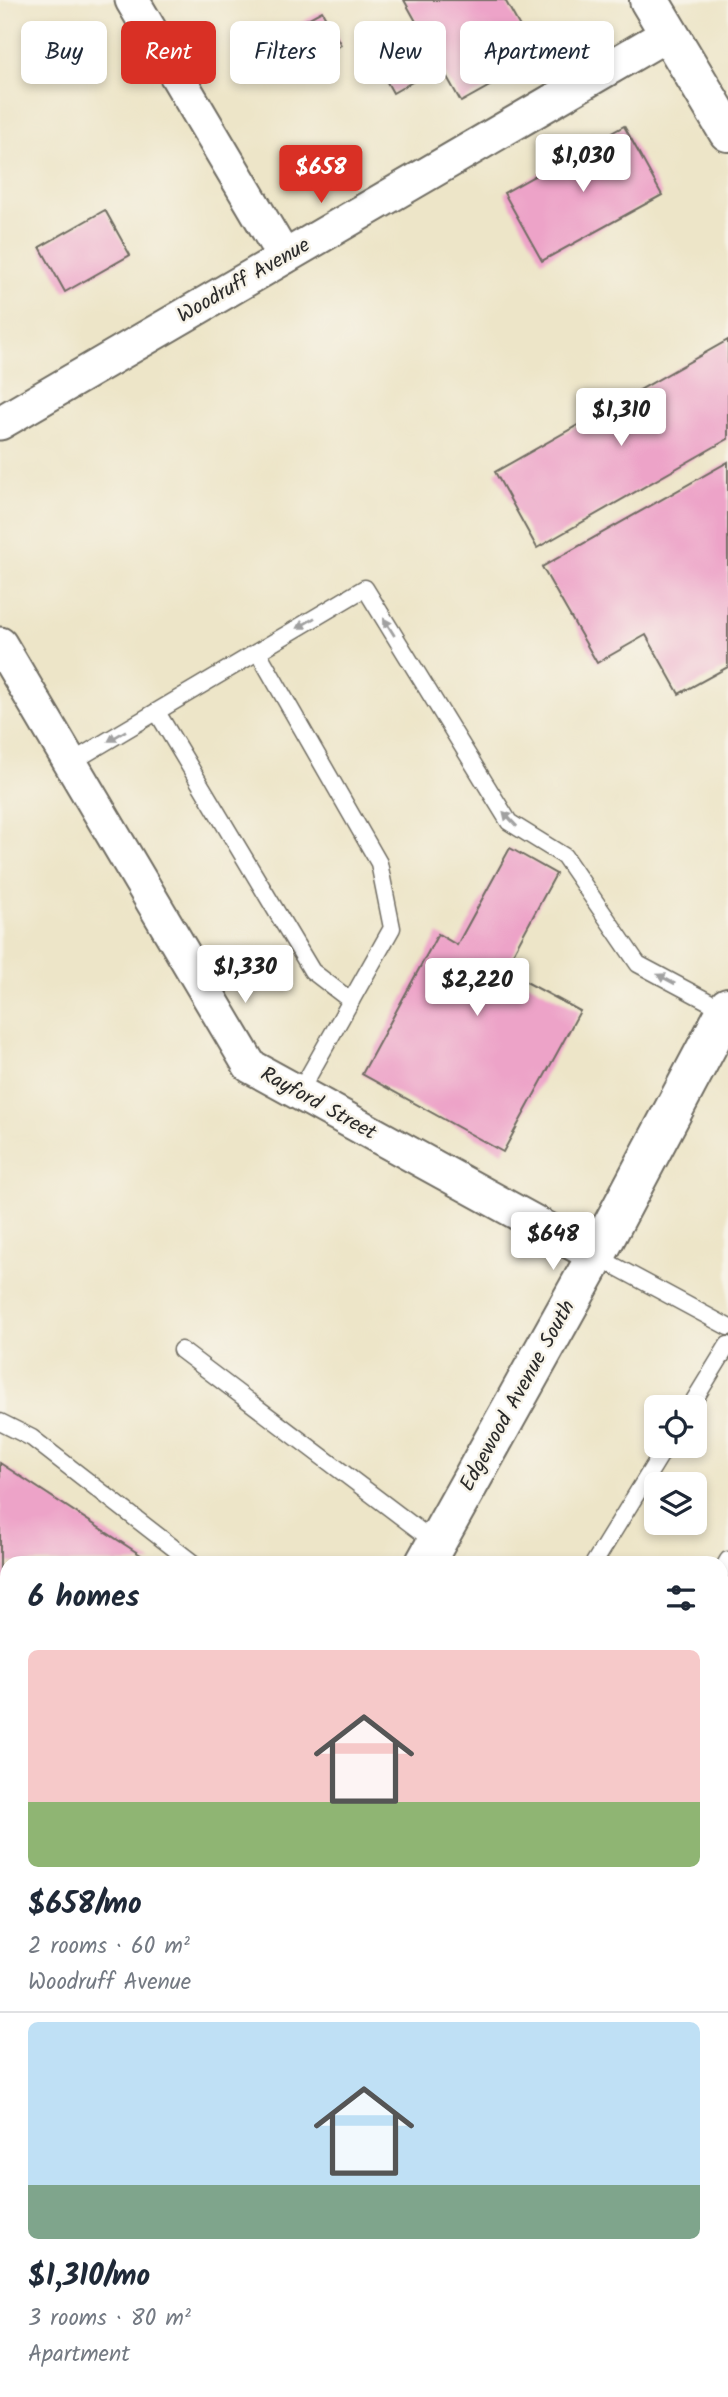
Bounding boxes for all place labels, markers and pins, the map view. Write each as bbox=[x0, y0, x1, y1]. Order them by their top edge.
pin: $1,030 bbox=[526, 134, 640, 194]
pin: $658 bbox=[280, 146, 362, 205]
pin: $1,310 bbox=[564, 388, 678, 448]
pin: $1,330 bbox=[188, 946, 302, 1005]
pin: $2,220 bbox=[420, 958, 534, 1018]
pin: $648 bbox=[512, 1212, 594, 1272]

